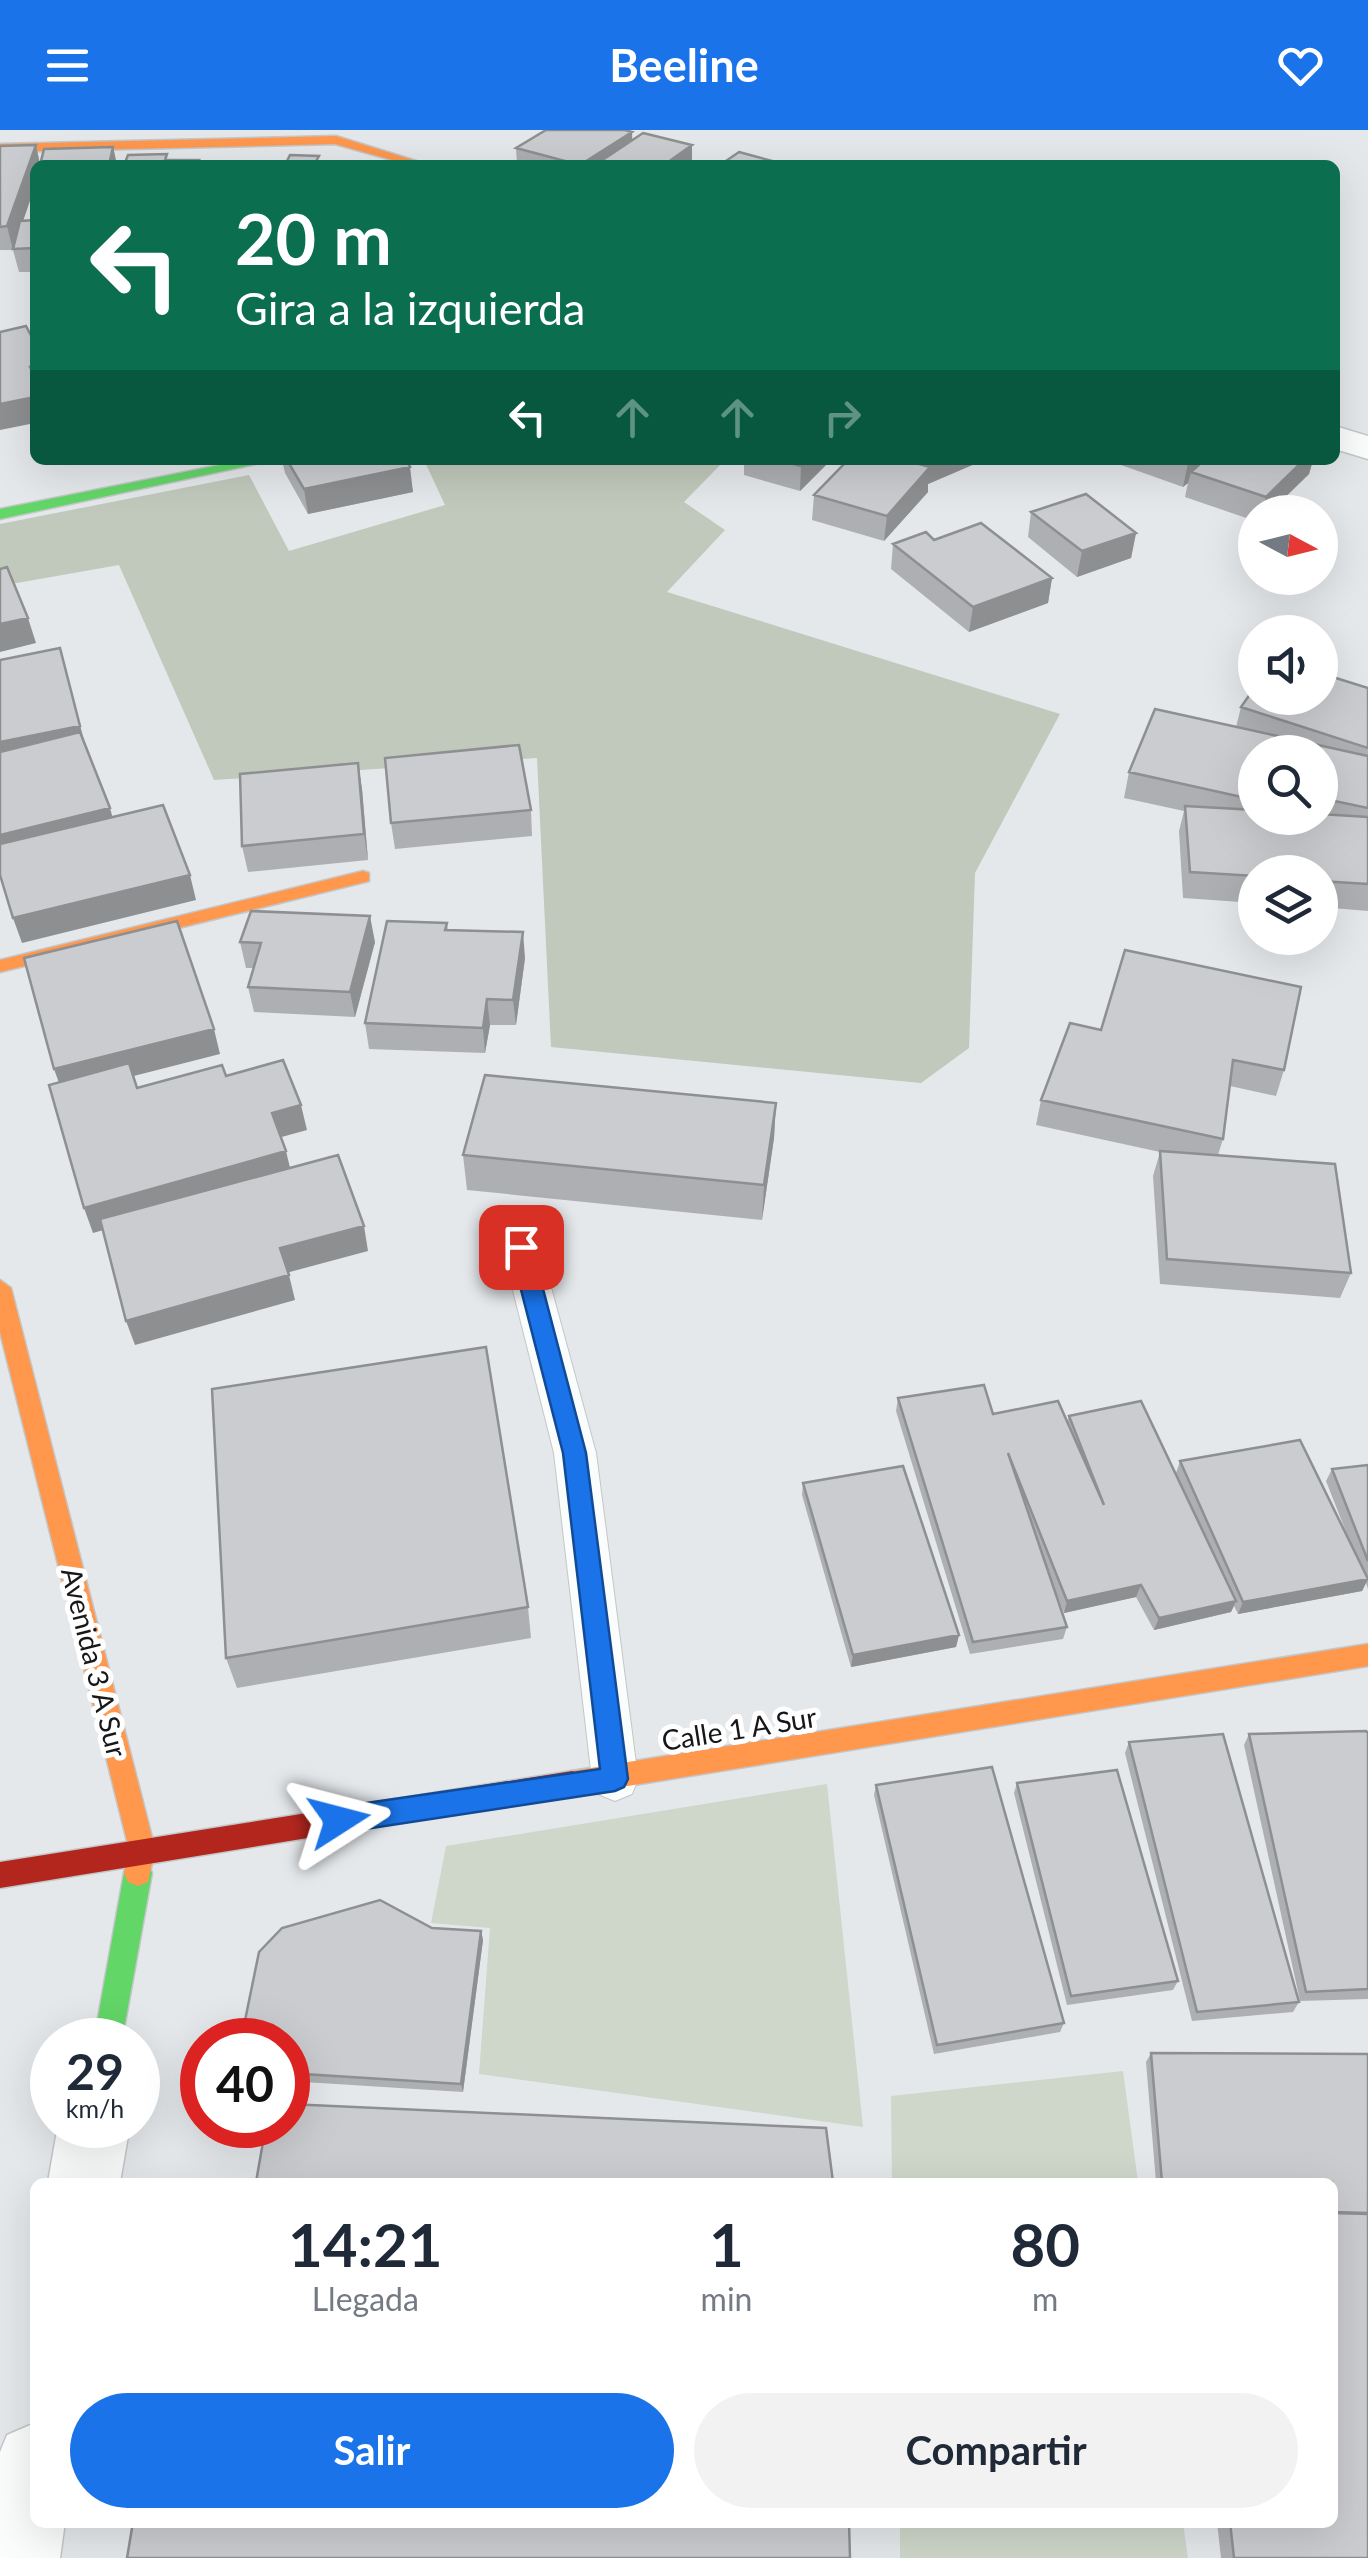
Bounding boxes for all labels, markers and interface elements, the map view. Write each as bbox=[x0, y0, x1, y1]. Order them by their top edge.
icon: menu bbox=[40, 38, 95, 93]
text: Beeline bbox=[609, 38, 759, 92]
icon: heart bbox=[1273, 38, 1328, 93]
text: 20 m bbox=[235, 196, 392, 280]
icon: left bbox=[70, 200, 200, 330]
text: Gira a la izquierda bbox=[235, 281, 585, 335]
icon: left bbox=[500, 390, 555, 445]
icon: ahead bbox=[605, 390, 660, 445]
icon: ahead bbox=[710, 390, 765, 445]
icon: right bbox=[815, 390, 870, 445]
north arrow bbox=[1238, 495, 1338, 595]
map controls bbox=[1238, 495, 1338, 955]
button: sound bbox=[1238, 615, 1338, 715]
button: search bbox=[1238, 735, 1338, 835]
button: layers bbox=[1238, 855, 1338, 955]
pin bbox=[479, 1205, 564, 1290]
icon: arrive bbox=[494, 1220, 549, 1275]
street label: Avenida 3 A Sur bbox=[55, 1564, 135, 1760]
street label: Calle 1 A Sur bbox=[659, 1699, 819, 1757]
position arrow bbox=[287, 1768, 391, 1872]
speed limit sign: 40 bbox=[180, 2018, 310, 2148]
text: 29 bbox=[66, 2041, 124, 2101]
text: km/h bbox=[66, 2093, 124, 2123]
text: 14:21 bbox=[288, 2208, 443, 2280]
text: 1 bbox=[709, 2208, 744, 2280]
text: 80 bbox=[1010, 2208, 1080, 2280]
text: Llegada bbox=[312, 2279, 419, 2318]
text: min bbox=[701, 2279, 752, 2318]
text: m bbox=[1032, 2279, 1058, 2318]
button: Salir bbox=[70, 2393, 674, 2508]
button: Compartir bbox=[694, 2393, 1298, 2508]

